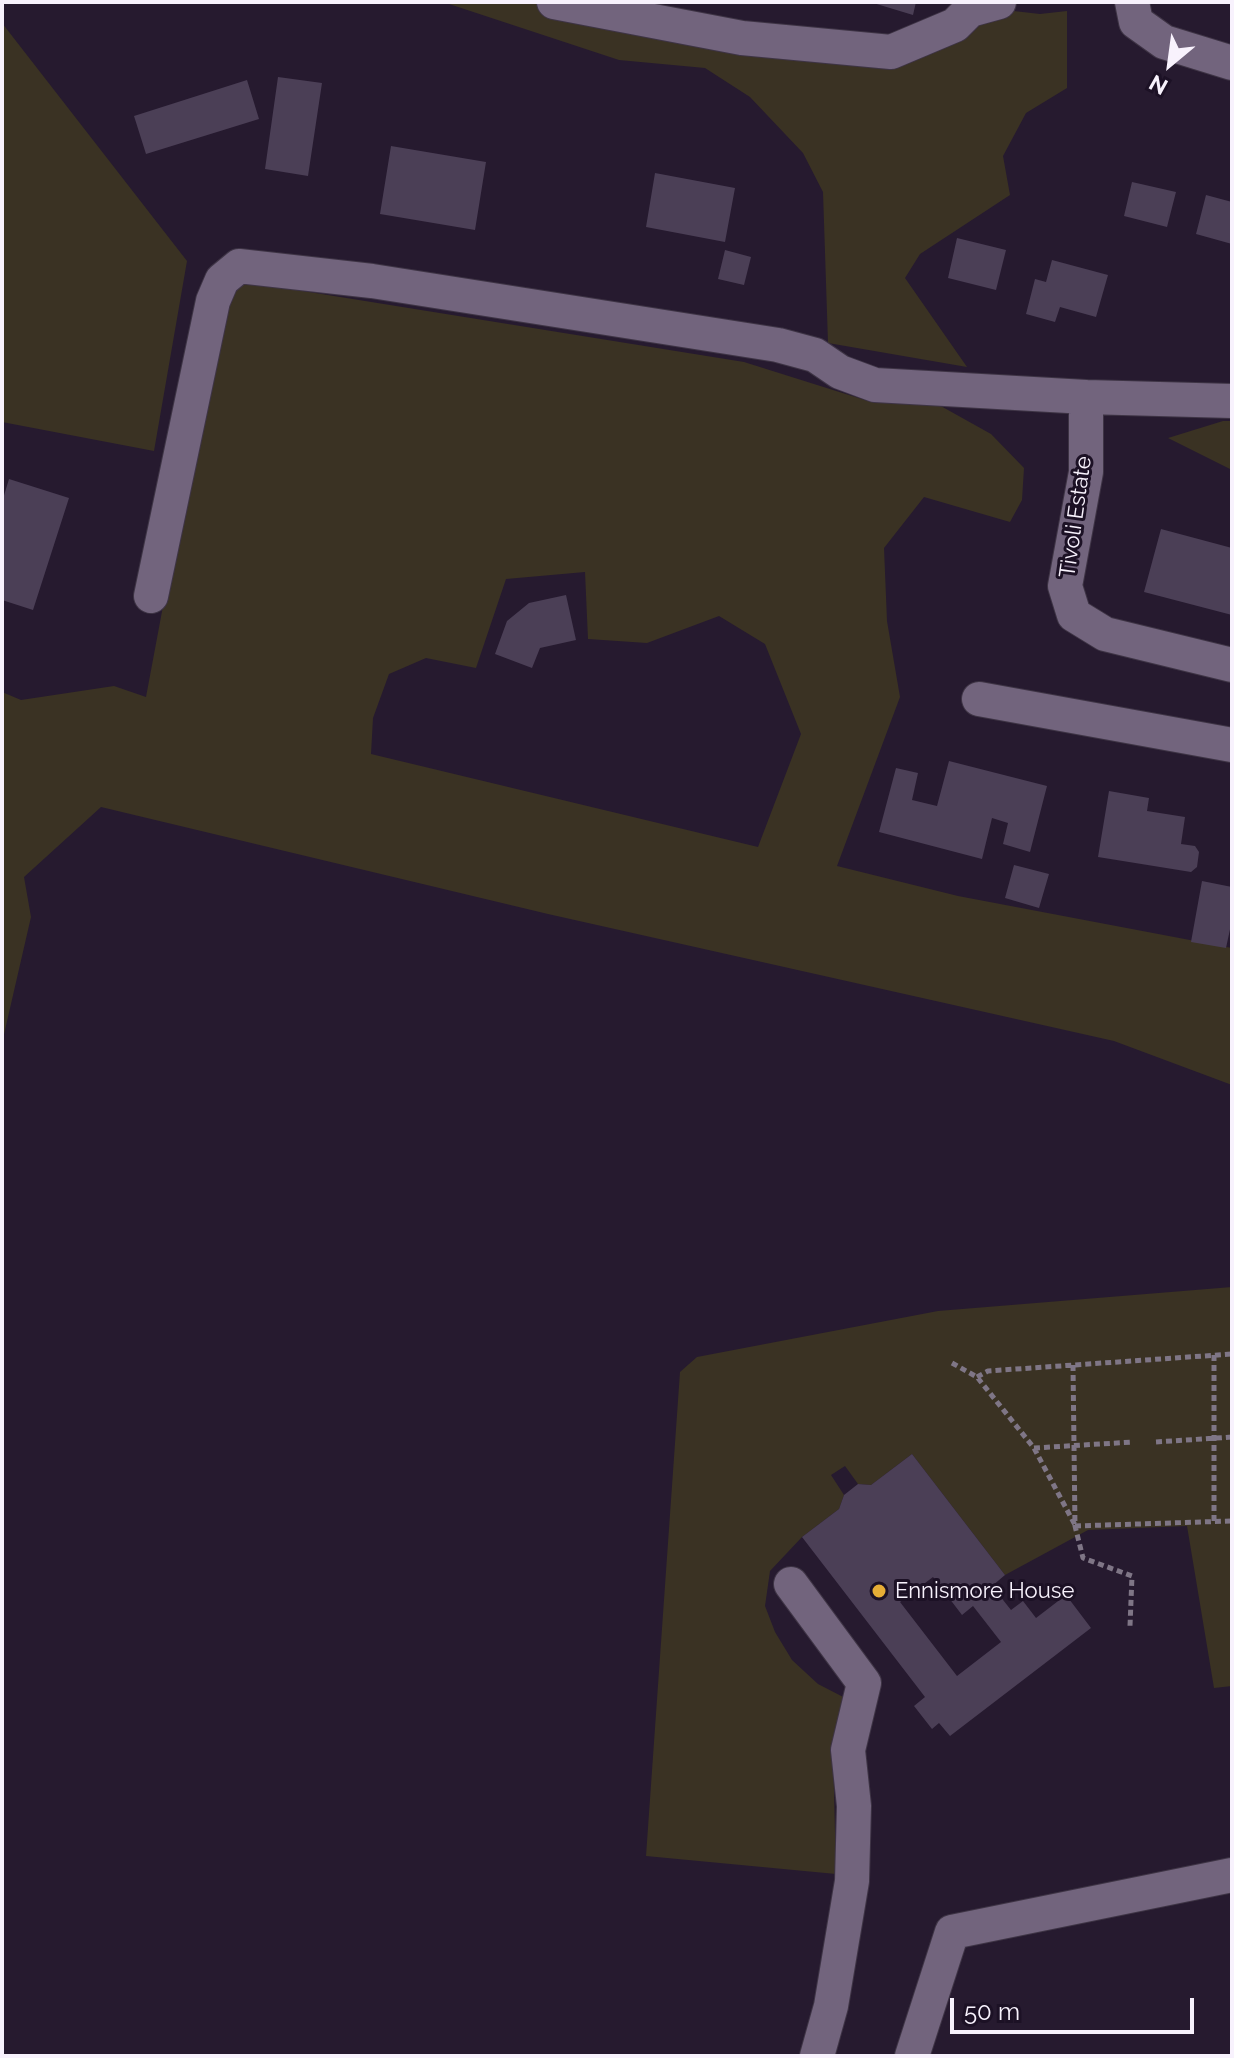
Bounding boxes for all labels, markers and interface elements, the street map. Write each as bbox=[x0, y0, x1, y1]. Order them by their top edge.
north arrow bbox=[1130, 24, 1210, 104]
text: N bbox=[1145, 70, 1172, 100]
street label: Tivoli Estate bbox=[1054, 455, 1098, 579]
place label: Ennismore House bbox=[895, 1578, 1074, 1604]
marker: Ennismore House bbox=[870, 1582, 888, 1600]
scale bar bbox=[954, 1982, 1198, 2032]
text: 50 m bbox=[964, 1997, 1020, 2026]

